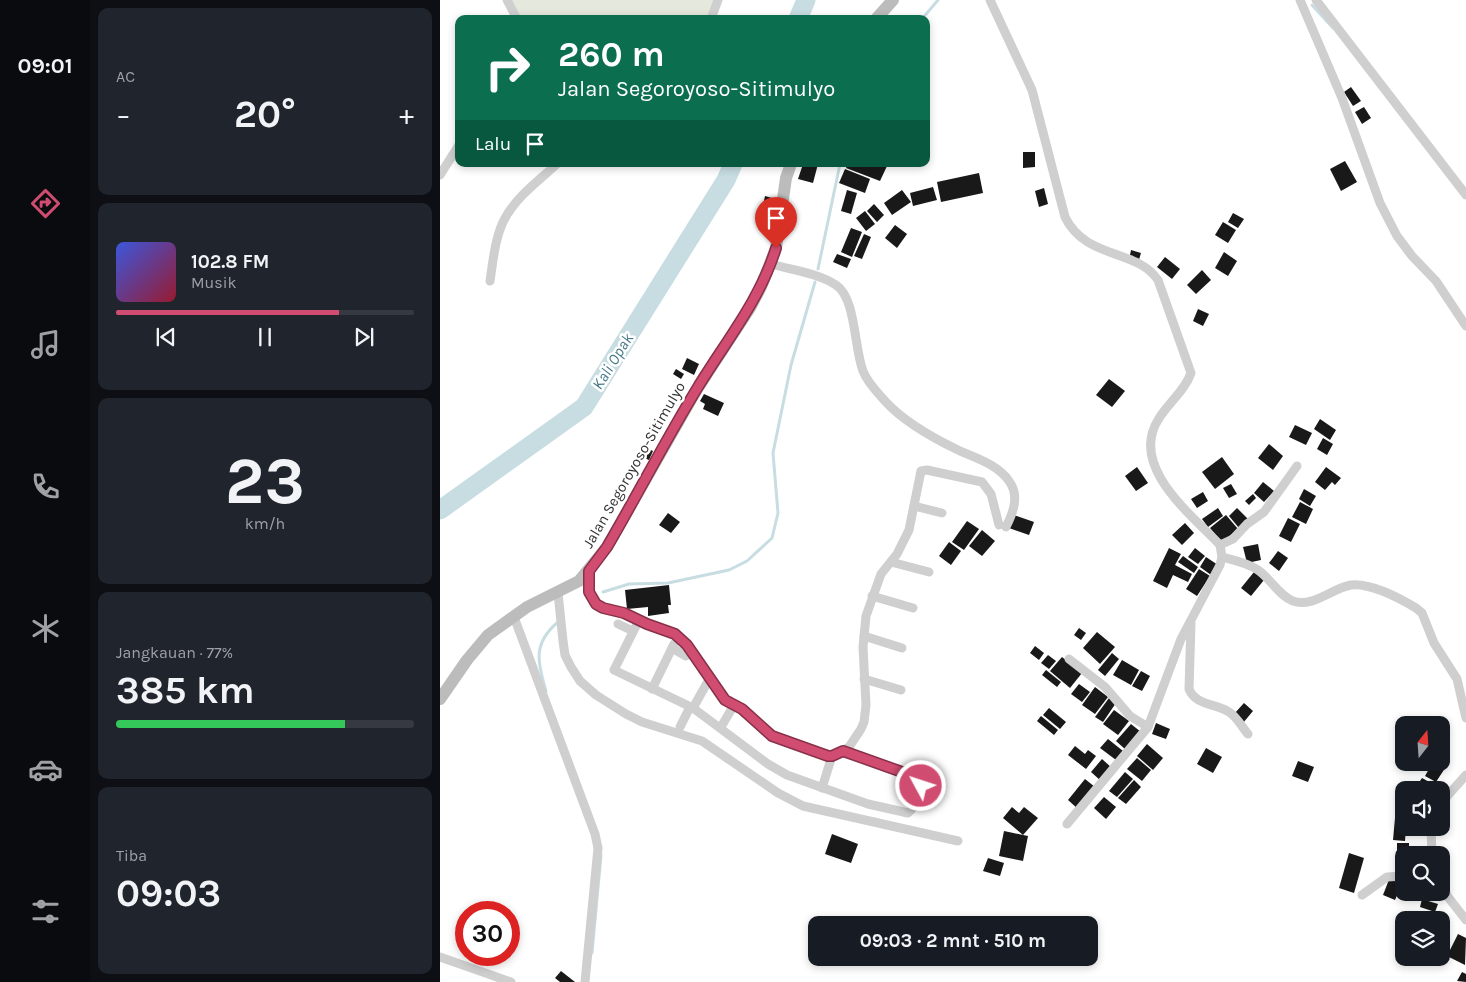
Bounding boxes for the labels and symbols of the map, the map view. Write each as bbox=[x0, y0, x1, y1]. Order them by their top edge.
pin bbox=[755, 197, 797, 248]
water label: Kali Opak bbox=[588, 329, 638, 393]
street label: Jalan Segoroyoso-Sitimulyo bbox=[579, 379, 689, 551]
north arrow bbox=[1395, 716, 1450, 771]
position arrow bbox=[894, 759, 946, 811]
speed limit sign: 30 bbox=[455, 901, 520, 966]

